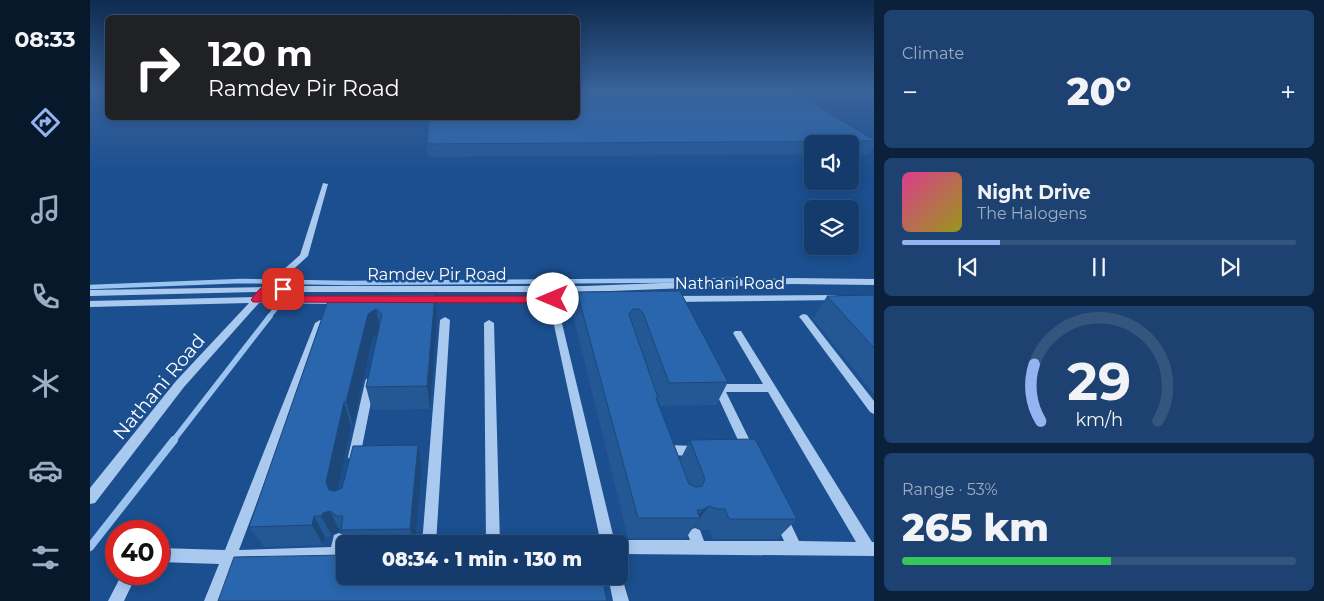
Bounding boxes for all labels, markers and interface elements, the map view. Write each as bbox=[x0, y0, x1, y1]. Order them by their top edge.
text: 08:33 bbox=[14, 26, 76, 53]
text: 120 m bbox=[208, 32, 313, 75]
icon: right bbox=[125, 35, 190, 100]
text: Climate bbox=[902, 44, 964, 63]
text: 20° bbox=[1067, 68, 1131, 115]
text: Ramdev Pir Road bbox=[208, 75, 400, 102]
text: − bbox=[902, 75, 918, 109]
text: + bbox=[1280, 75, 1296, 109]
icon: directions bbox=[28, 105, 63, 140]
map controls bbox=[804, 135, 859, 255]
button: sound bbox=[804, 135, 859, 190]
text: Night Drive bbox=[977, 181, 1091, 204]
icon: music bbox=[28, 192, 63, 227]
button: layers bbox=[804, 200, 859, 255]
text: The Halogens bbox=[977, 204, 1087, 223]
icon: previous bbox=[954, 253, 982, 281]
icon: pause bbox=[1085, 253, 1113, 281]
icon: next bbox=[1216, 253, 1244, 281]
street label: Ramdev Pir Road bbox=[367, 265, 507, 284]
pin bbox=[262, 268, 304, 310]
position arrow bbox=[526, 272, 578, 324]
street label: Nathani Road bbox=[675, 274, 785, 293]
icon: arrive bbox=[269, 275, 297, 303]
icon: phone bbox=[28, 279, 63, 314]
street label: Nathani Road bbox=[108, 329, 210, 445]
text: 29 bbox=[1067, 350, 1131, 413]
icon: climate bbox=[28, 366, 63, 401]
text: km/h bbox=[1075, 409, 1123, 430]
icon: car bbox=[28, 453, 63, 488]
text: Range · 53% bbox=[902, 480, 998, 499]
text: 265 km bbox=[902, 504, 1049, 551]
speed limit sign: 40 bbox=[105, 520, 170, 585]
icon: filters bbox=[28, 540, 63, 575]
text: 08:34 · 1 min · 130 m bbox=[382, 548, 582, 571]

